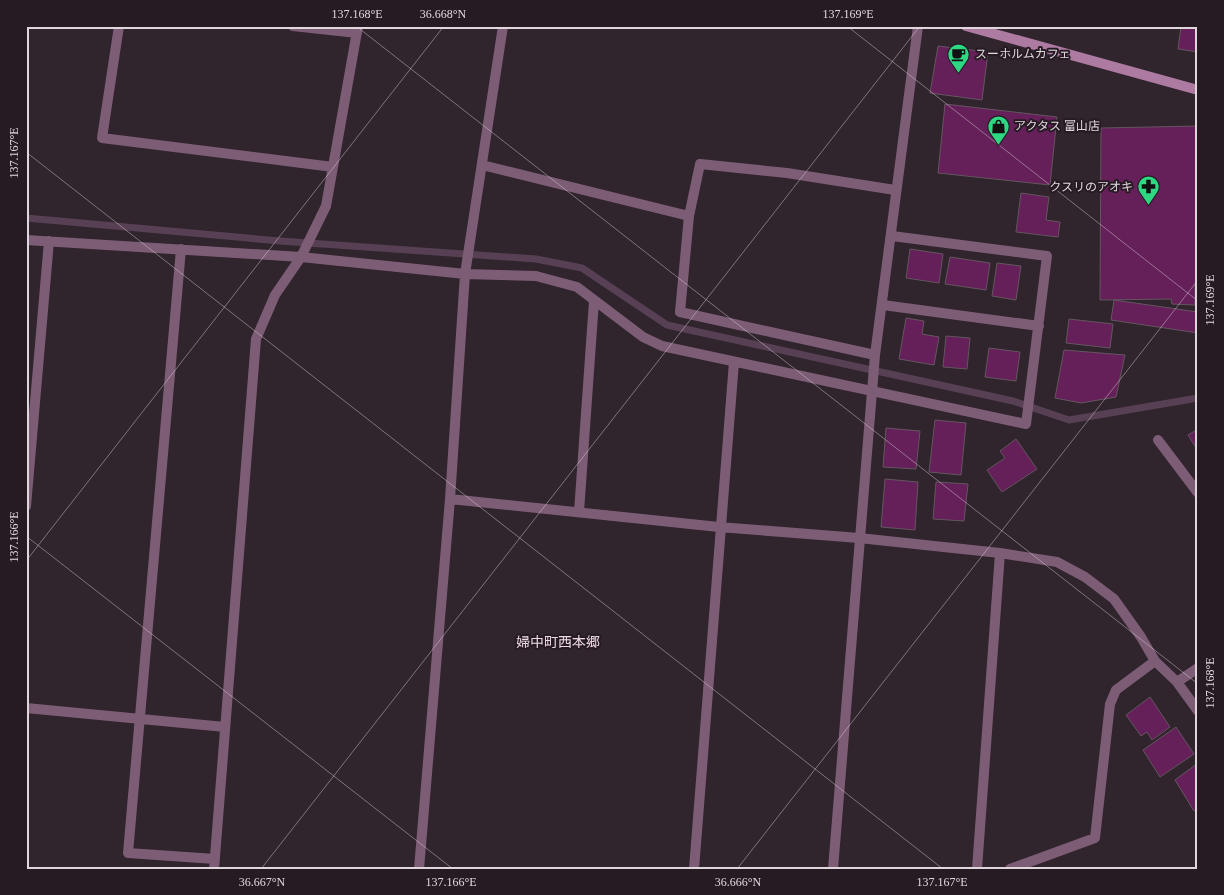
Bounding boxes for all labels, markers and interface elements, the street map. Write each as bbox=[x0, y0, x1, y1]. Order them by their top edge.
text: 137.168°E bbox=[331, 7, 383, 21]
text: 36.668°N bbox=[420, 7, 467, 21]
text: 137.169°E bbox=[822, 7, 874, 21]
cafe icon: スーホルムカフェ bbox=[947, 42, 971, 73]
place label: スーホルムカフェ bbox=[975, 47, 1071, 61]
shop icon: アクタス 富山店 bbox=[986, 114, 1010, 145]
place label: アクタス 富山店 bbox=[1014, 119, 1100, 133]
text: 137.167°E bbox=[7, 127, 21, 179]
pharmacy icon: クスリのアオキ bbox=[1137, 175, 1161, 206]
place label: クスリのアオキ bbox=[1049, 180, 1133, 194]
text: 137.169°E bbox=[1203, 274, 1217, 326]
text: 137.166°E bbox=[7, 511, 21, 563]
district label: 婦中町西本郷 bbox=[516, 635, 600, 650]
text: 137.168°E bbox=[1203, 657, 1217, 709]
text: 36.667°N bbox=[239, 875, 286, 889]
text: 137.166°E bbox=[425, 875, 477, 889]
text: 36.666°N bbox=[715, 875, 762, 889]
text: 137.167°E bbox=[916, 875, 968, 889]

